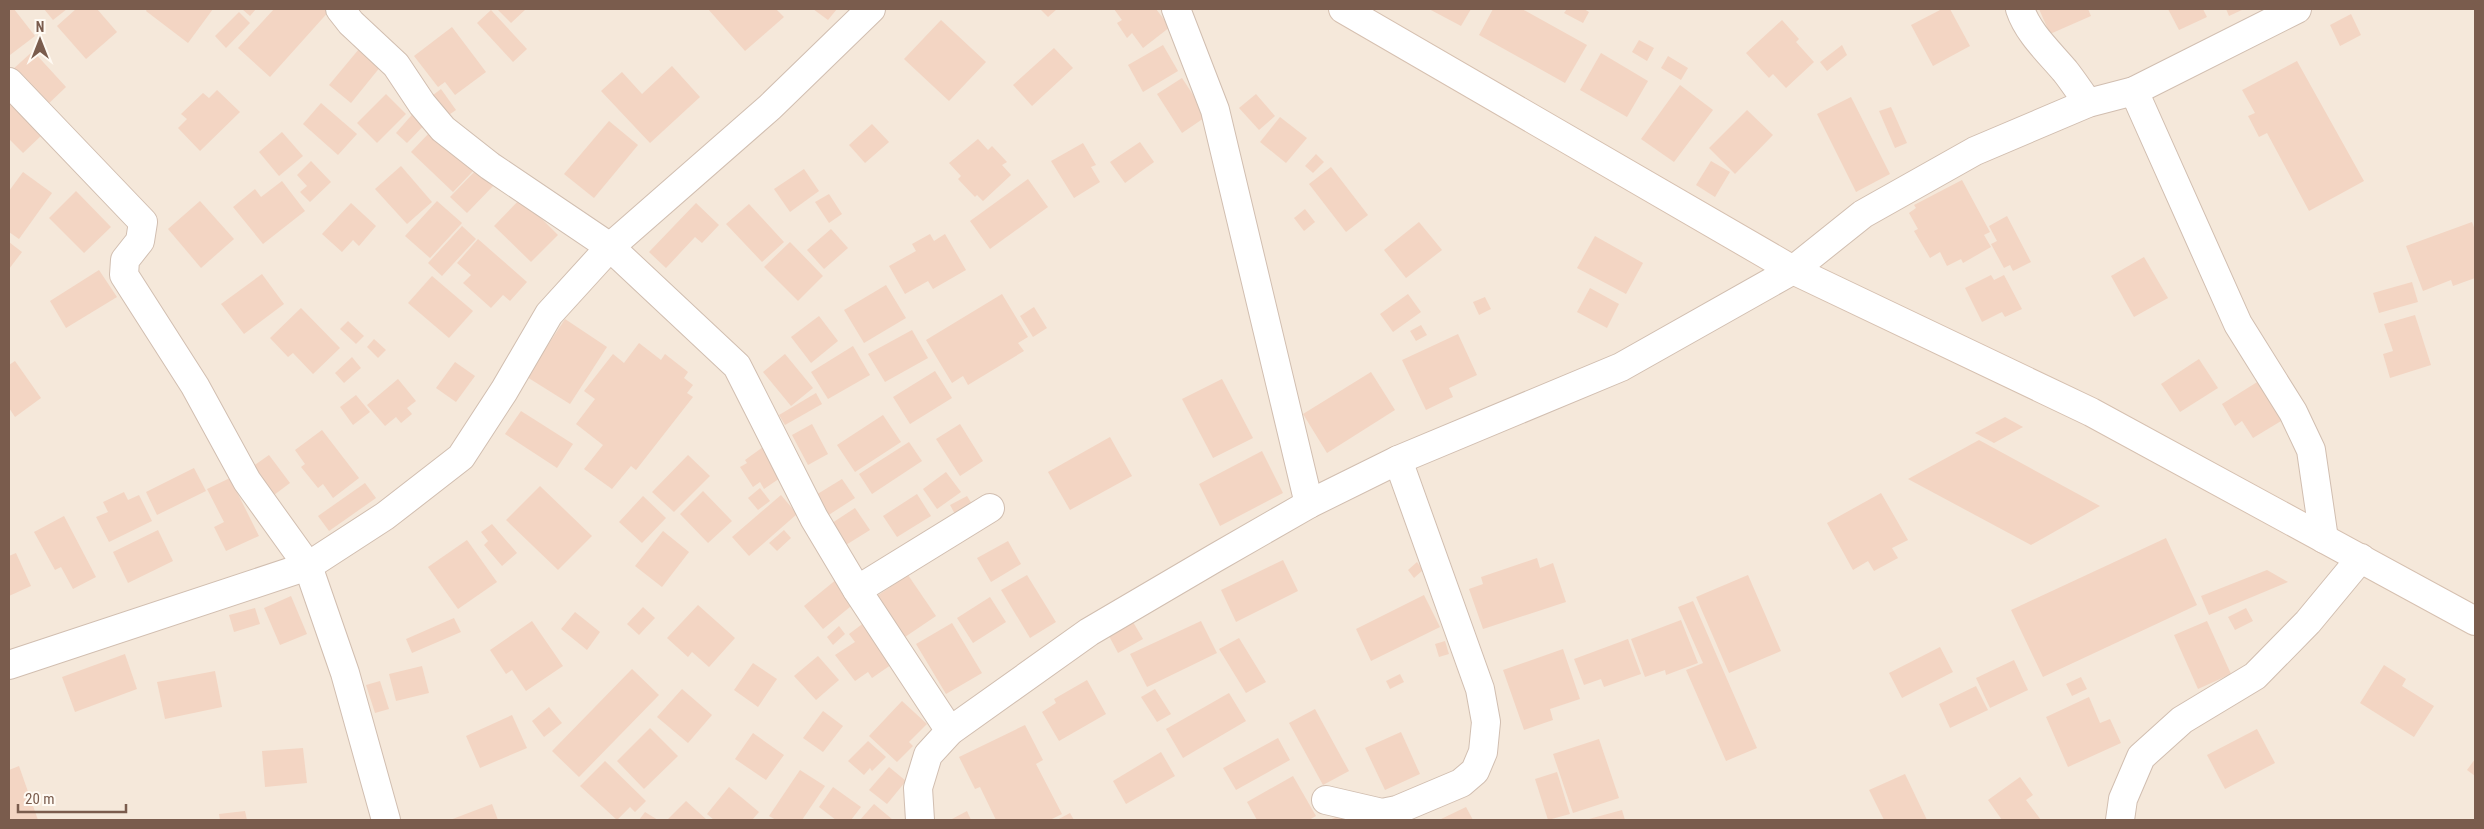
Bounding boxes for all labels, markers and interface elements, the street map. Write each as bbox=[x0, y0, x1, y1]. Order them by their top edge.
north arrow bbox=[15, 15, 65, 65]
text: N bbox=[36, 19, 44, 35]
scale bar bbox=[18, 782, 125, 814]
text: 20 m bbox=[25, 790, 55, 808]

